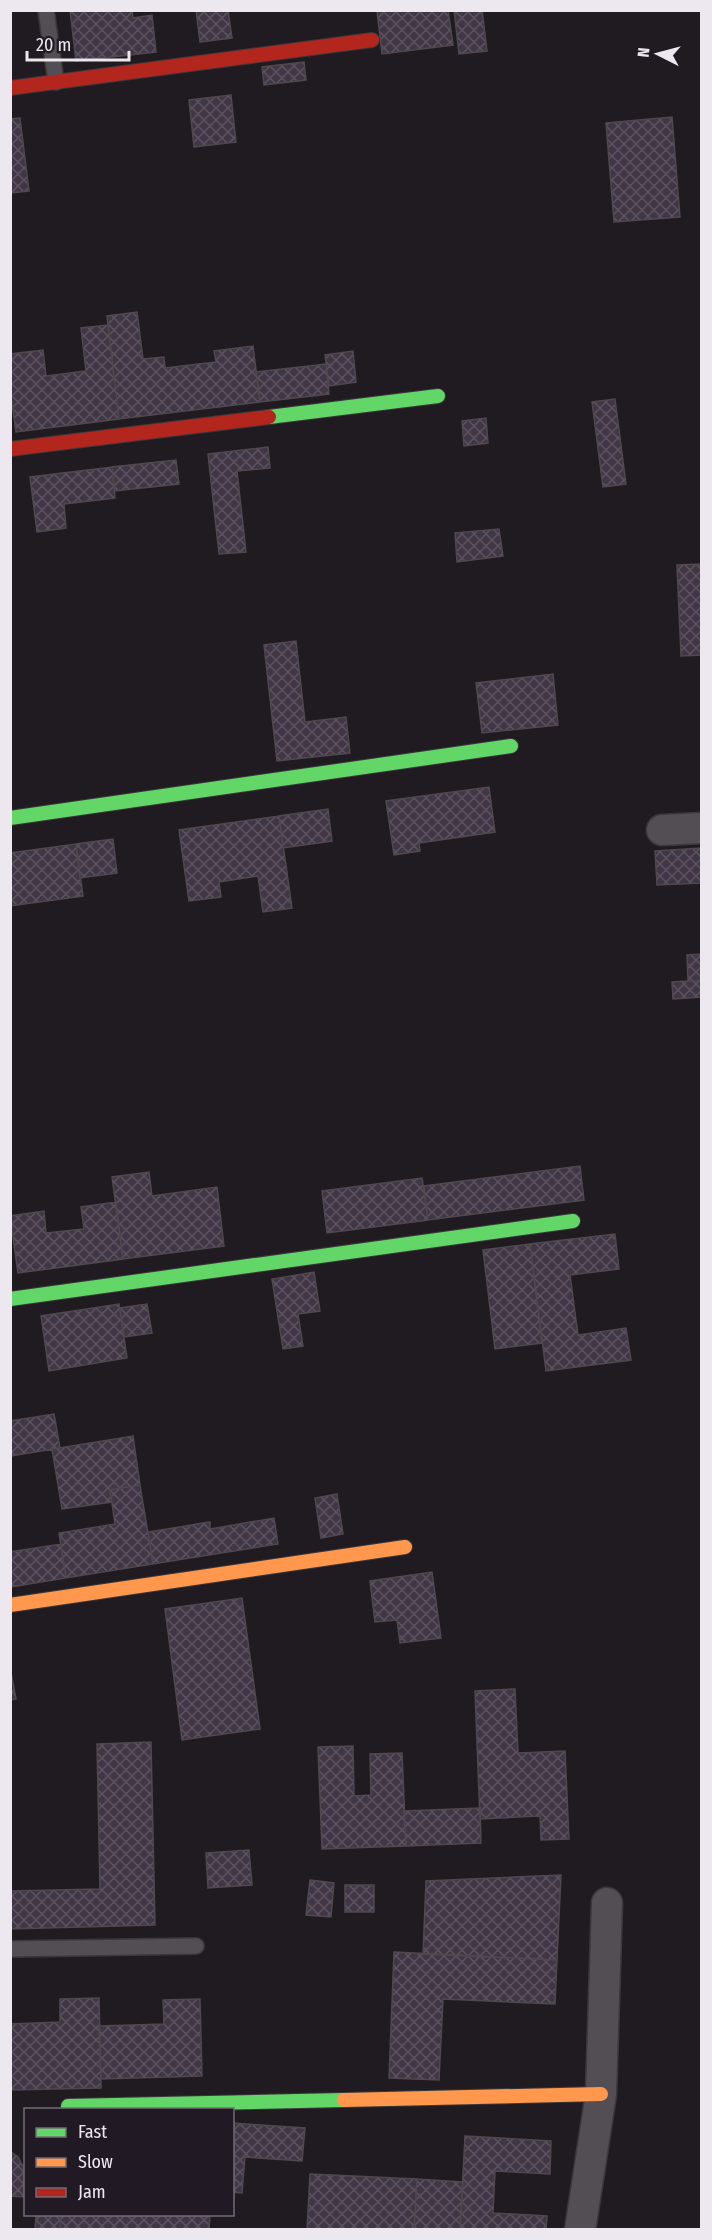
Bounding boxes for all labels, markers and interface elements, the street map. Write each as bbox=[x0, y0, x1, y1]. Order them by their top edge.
scale bar bbox=[27, 24, 129, 62]
north arrow bbox=[628, 24, 688, 84]
text: 20 m bbox=[36, 34, 71, 56]
text: N bbox=[634, 47, 654, 58]
legend bbox=[24, 2108, 234, 2216]
text: Fast bbox=[78, 2121, 107, 2143]
text: Slow bbox=[78, 2151, 113, 2173]
text: Jam bbox=[78, 2181, 106, 2203]

